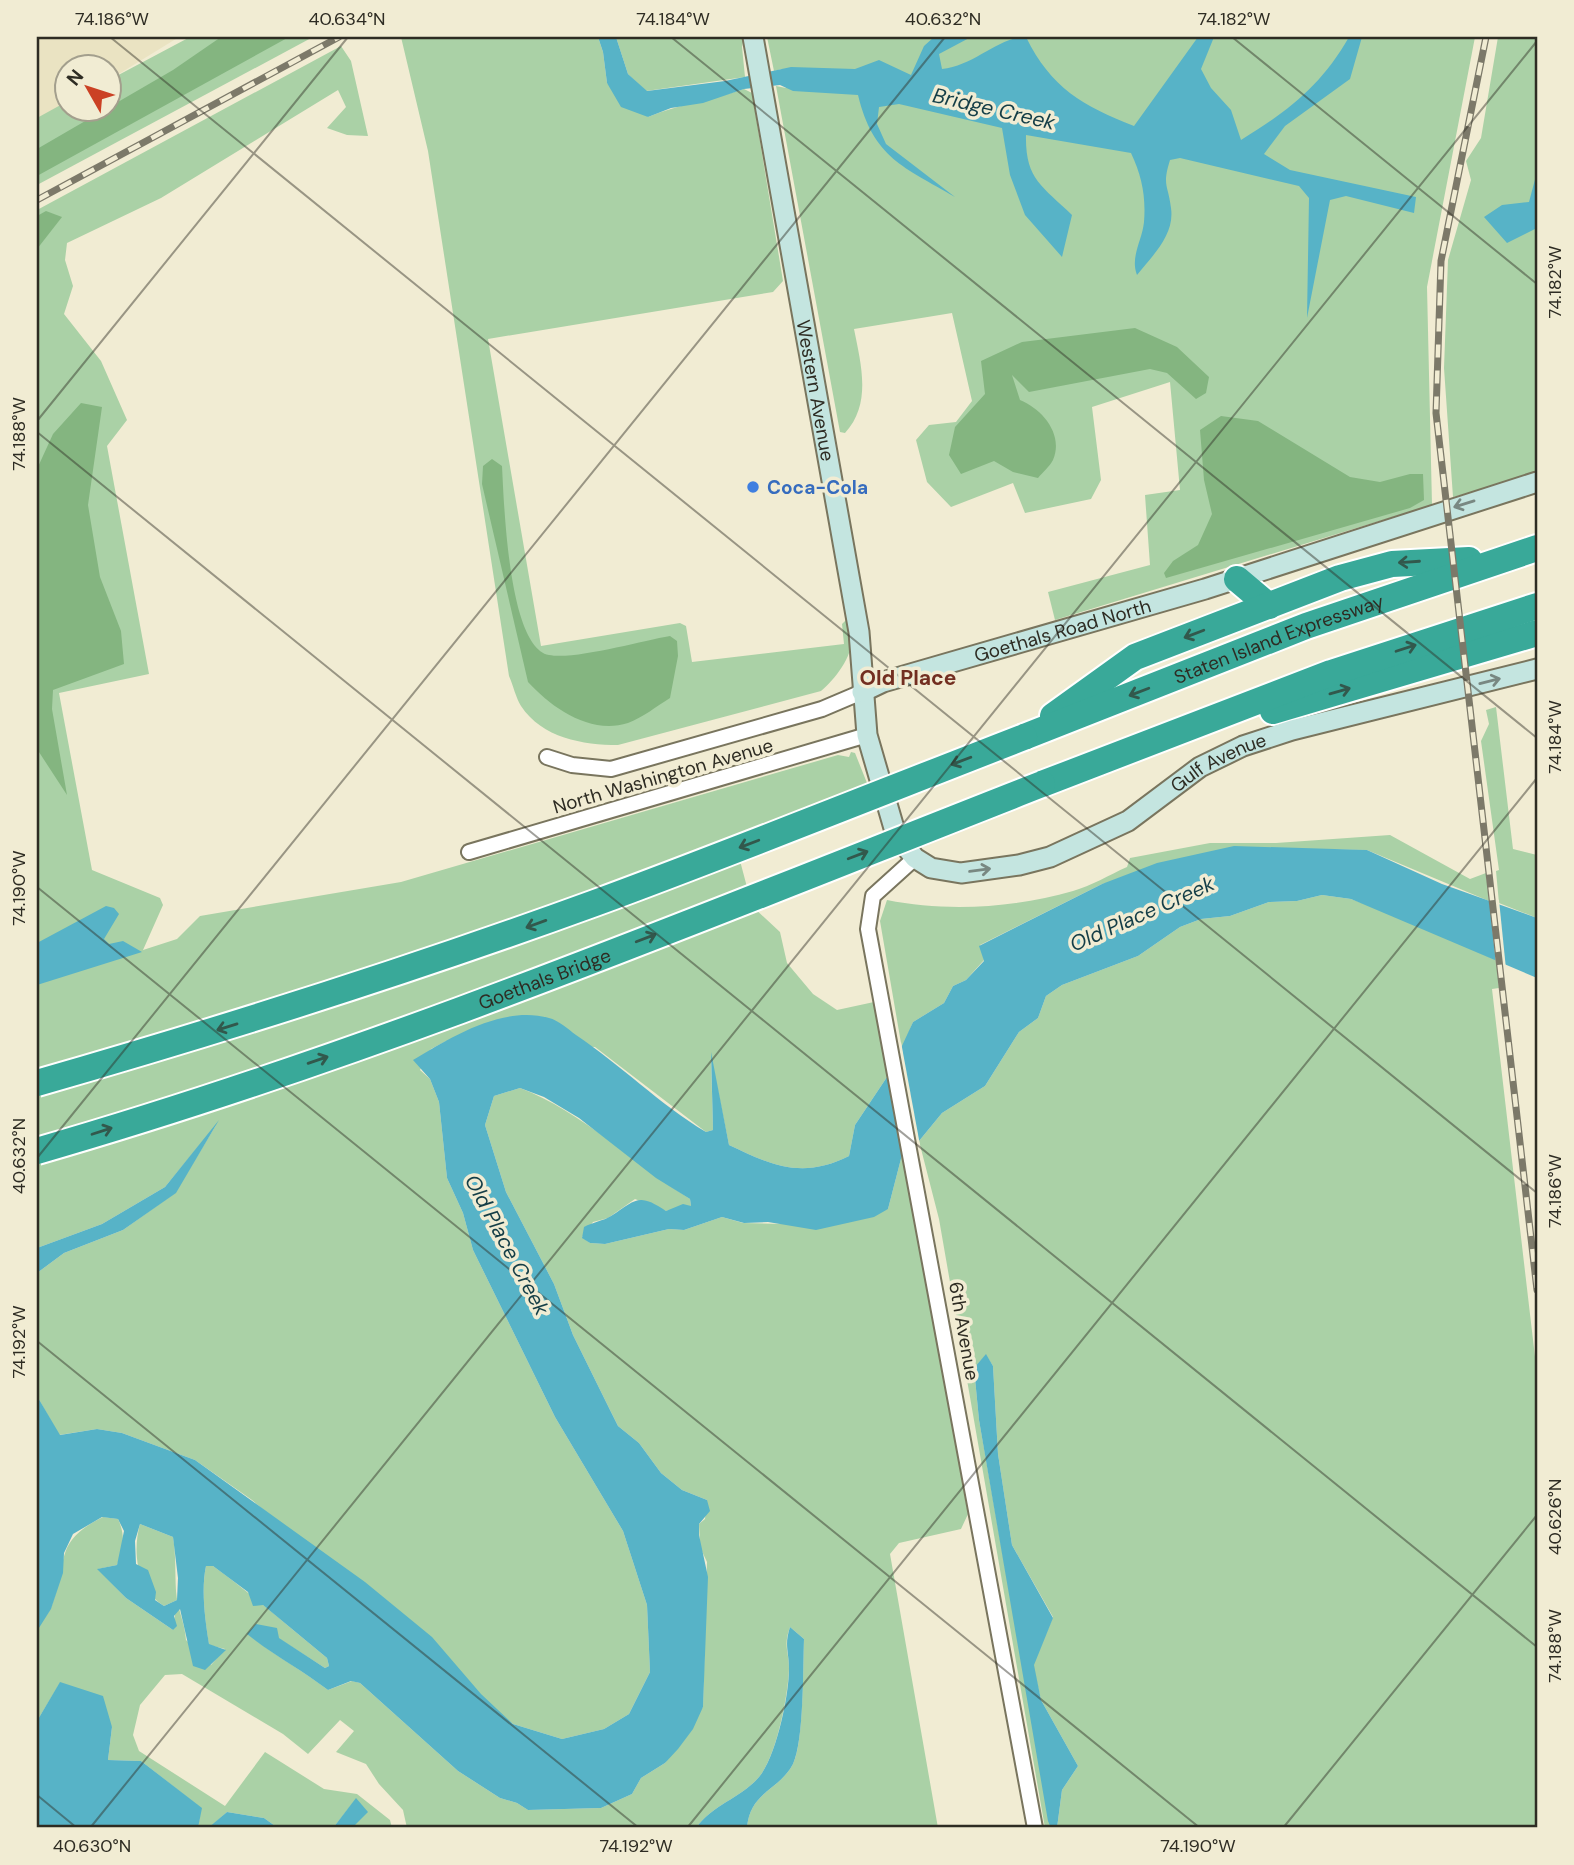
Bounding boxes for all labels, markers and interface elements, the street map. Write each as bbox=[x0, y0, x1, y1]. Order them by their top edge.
text: 74.186°W bbox=[75, 7, 149, 31]
text: 40.634°N bbox=[308, 7, 386, 31]
text: 74.184°W bbox=[636, 7, 710, 31]
text: 40.632°N bbox=[905, 7, 981, 31]
text: 74.182°W bbox=[1198, 7, 1270, 31]
north arrow bbox=[52, 52, 122, 122]
text: N bbox=[61, 64, 89, 91]
water label: Bridge Creek bbox=[930, 81, 1058, 137]
text: 74.182°W bbox=[1543, 246, 1567, 318]
street label: Western Avenue bbox=[791, 318, 841, 463]
text: 74.188°W bbox=[7, 397, 31, 471]
place label: Coca-Cola bbox=[767, 475, 868, 500]
marker: Coca-Cola bbox=[745, 479, 761, 495]
one-way arrow bbox=[1453, 499, 1475, 512]
one-way arrow bbox=[1398, 556, 1421, 569]
street label: Staten Island Expressway bbox=[1170, 588, 1387, 689]
street label: Goethals Road North bbox=[971, 593, 1154, 668]
one-way arrow bbox=[1184, 628, 1206, 641]
one-way arrow bbox=[1395, 640, 1417, 653]
district label: Old Place bbox=[860, 664, 956, 692]
one-way arrow bbox=[1478, 674, 1501, 687]
one-way arrow bbox=[1329, 684, 1351, 697]
one-way arrow bbox=[1128, 686, 1150, 699]
text: 74.184°W bbox=[1543, 700, 1567, 774]
street label: Gulf Avenue bbox=[1165, 727, 1269, 798]
street label: North Washington Avenue bbox=[550, 733, 776, 819]
one-way arrow bbox=[950, 756, 972, 769]
one-way arrow bbox=[739, 839, 760, 852]
one-way arrow bbox=[847, 848, 869, 861]
text: 74.190°W bbox=[7, 850, 31, 926]
one-way arrow bbox=[968, 864, 991, 877]
water label: Old Place Creek bbox=[1065, 869, 1219, 958]
one-way arrow bbox=[525, 918, 547, 931]
one-way arrow bbox=[635, 931, 657, 944]
street label: Goethals Bridge bbox=[475, 942, 614, 1015]
one-way arrow bbox=[216, 1021, 238, 1034]
one-way arrow bbox=[307, 1053, 329, 1065]
text: 40.632°N bbox=[7, 1118, 31, 1194]
one-way arrow bbox=[91, 1124, 113, 1137]
text: 74.186°W bbox=[1543, 1154, 1567, 1228]
water label: Old Place Creek bbox=[458, 1170, 556, 1321]
street label: 6th Avenue bbox=[943, 1280, 985, 1382]
text: 74.192°W bbox=[7, 1305, 31, 1379]
text: 40.626°N bbox=[1543, 1479, 1567, 1555]
text: 74.188°W bbox=[1543, 1609, 1567, 1683]
text: 40.630°N bbox=[53, 1834, 131, 1858]
text: 74.192°W bbox=[599, 1834, 673, 1858]
text: 74.190°W bbox=[1160, 1834, 1236, 1858]

